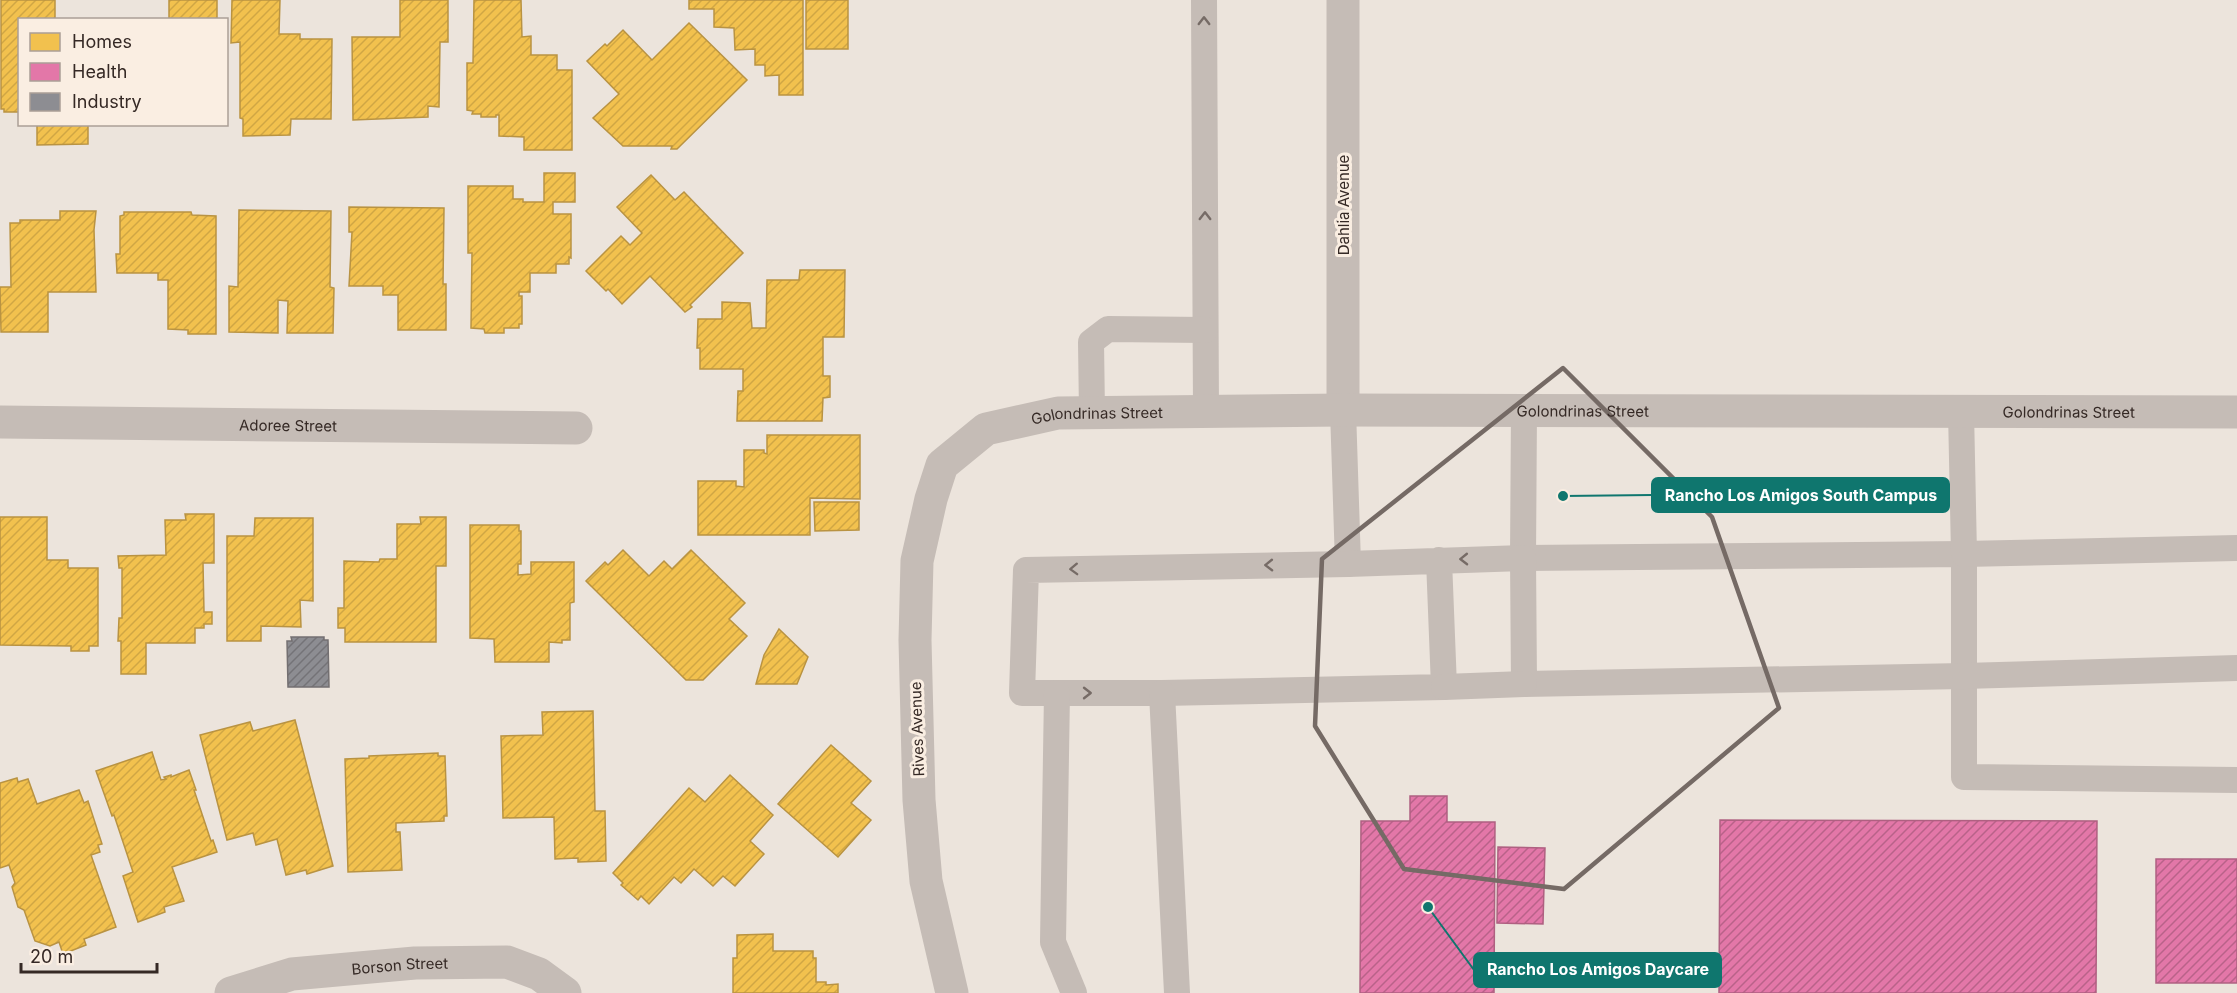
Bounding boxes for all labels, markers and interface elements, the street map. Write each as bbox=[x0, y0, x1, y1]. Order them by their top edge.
one-way arrow bbox=[1198, 17, 1210, 26]
legend bbox=[18, 18, 228, 126]
text: Homes bbox=[72, 31, 132, 52]
text: Health bbox=[72, 61, 127, 82]
text: Industry bbox=[72, 91, 142, 112]
street label: Dahlia Avenue bbox=[1334, 155, 1353, 255]
one-way arrow bbox=[1199, 212, 1211, 221]
street label: Golondrinas Street bbox=[1517, 401, 1649, 420]
street label: Golondrinas Street bbox=[1029, 402, 1163, 428]
street label: Golondrinas Street bbox=[2003, 402, 2135, 421]
street label: Adoree Street bbox=[239, 415, 337, 435]
callout: Rancho Los Amigos South Campus bbox=[1652, 478, 1949, 512]
text: Rancho Los Amigos South Campus bbox=[1665, 485, 1937, 505]
one-way arrow bbox=[1460, 553, 1469, 566]
one-way arrow bbox=[1265, 559, 1274, 571]
one-way arrow bbox=[1070, 562, 1079, 575]
street label: Rives Avenue bbox=[906, 681, 928, 777]
one-way arrow bbox=[1083, 687, 1092, 699]
scale bar bbox=[21, 936, 158, 974]
text: 20 m bbox=[30, 946, 73, 967]
street label: Borson Street bbox=[351, 953, 448, 978]
callout: Rancho Los Amigos Daycare bbox=[1474, 953, 1721, 987]
text: Rancho Los Amigos Daycare bbox=[1487, 959, 1709, 979]

